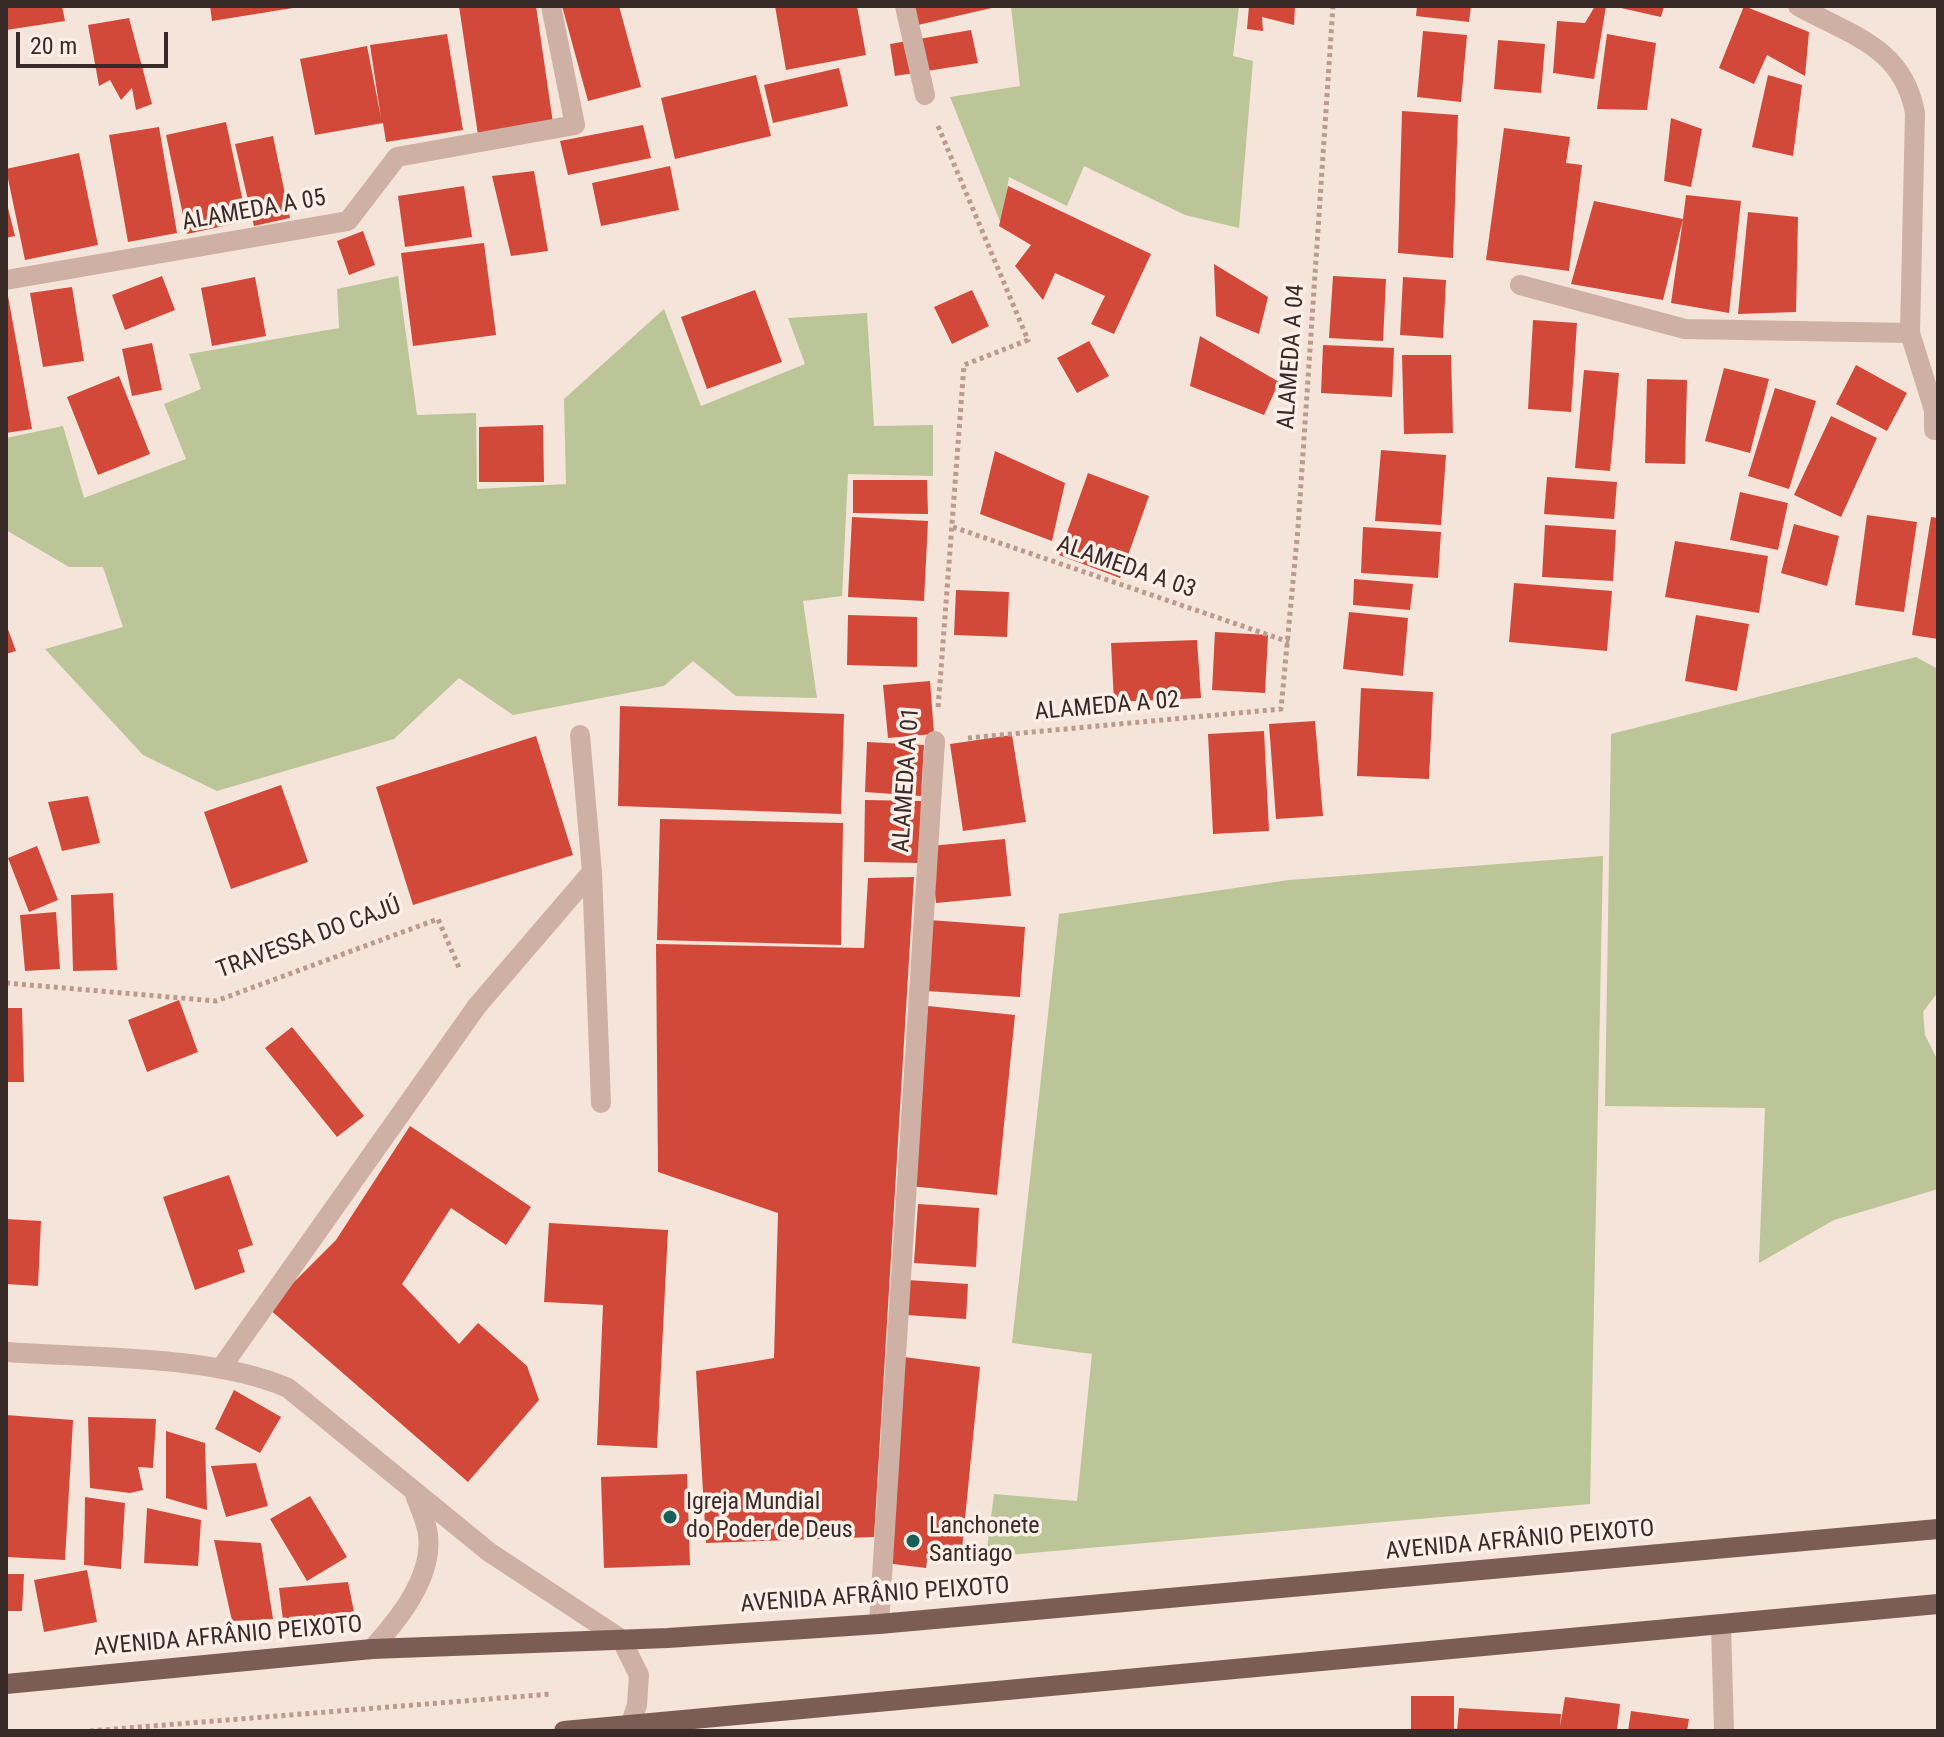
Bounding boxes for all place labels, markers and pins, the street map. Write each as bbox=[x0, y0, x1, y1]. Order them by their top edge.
place label: Igreja Mundial do Poder de Deus bbox=[686, 1489, 853, 1545]
marker: Igreja Mundial do Poder de Deus bbox=[661, 1508, 679, 1526]
place label: Lanchonete Santiago bbox=[929, 1513, 1039, 1569]
marker: Lanchonete Santiago bbox=[904, 1532, 922, 1550]

